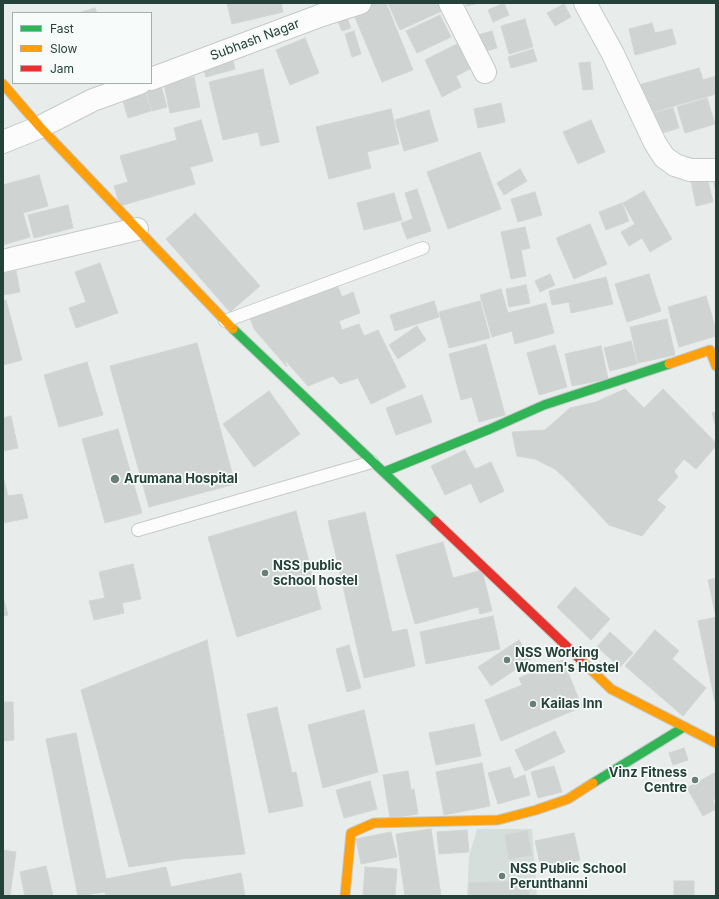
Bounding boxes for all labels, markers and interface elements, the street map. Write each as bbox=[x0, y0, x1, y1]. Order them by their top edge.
legend bbox=[12, 12, 152, 84]
street label: Subhash Nagar bbox=[208, 16, 302, 64]
text: Fast bbox=[50, 21, 74, 36]
text: Slow bbox=[50, 41, 77, 56]
text: Jam bbox=[50, 61, 74, 76]
place label: Arumana Hospital bbox=[124, 471, 238, 487]
marker: Arumana Hospital bbox=[109, 473, 121, 485]
place label: NSS public school hostel bbox=[273, 558, 358, 589]
marker: NSS public school hostel bbox=[260, 568, 270, 578]
place label: NSS Working Women's Hostel bbox=[515, 645, 619, 676]
marker: NSS Working Women's Hostel bbox=[502, 655, 512, 665]
place label: Kailas Inn bbox=[541, 696, 603, 712]
marker: Kailas Inn bbox=[528, 699, 538, 709]
place label: Vinz Fitness Centre bbox=[609, 765, 687, 796]
marker: Vinz Fitness Centre bbox=[690, 775, 700, 785]
place label: NSS Public School Perunthanni bbox=[510, 861, 626, 892]
marker: NSS Public School Perunthanni bbox=[497, 871, 507, 881]

